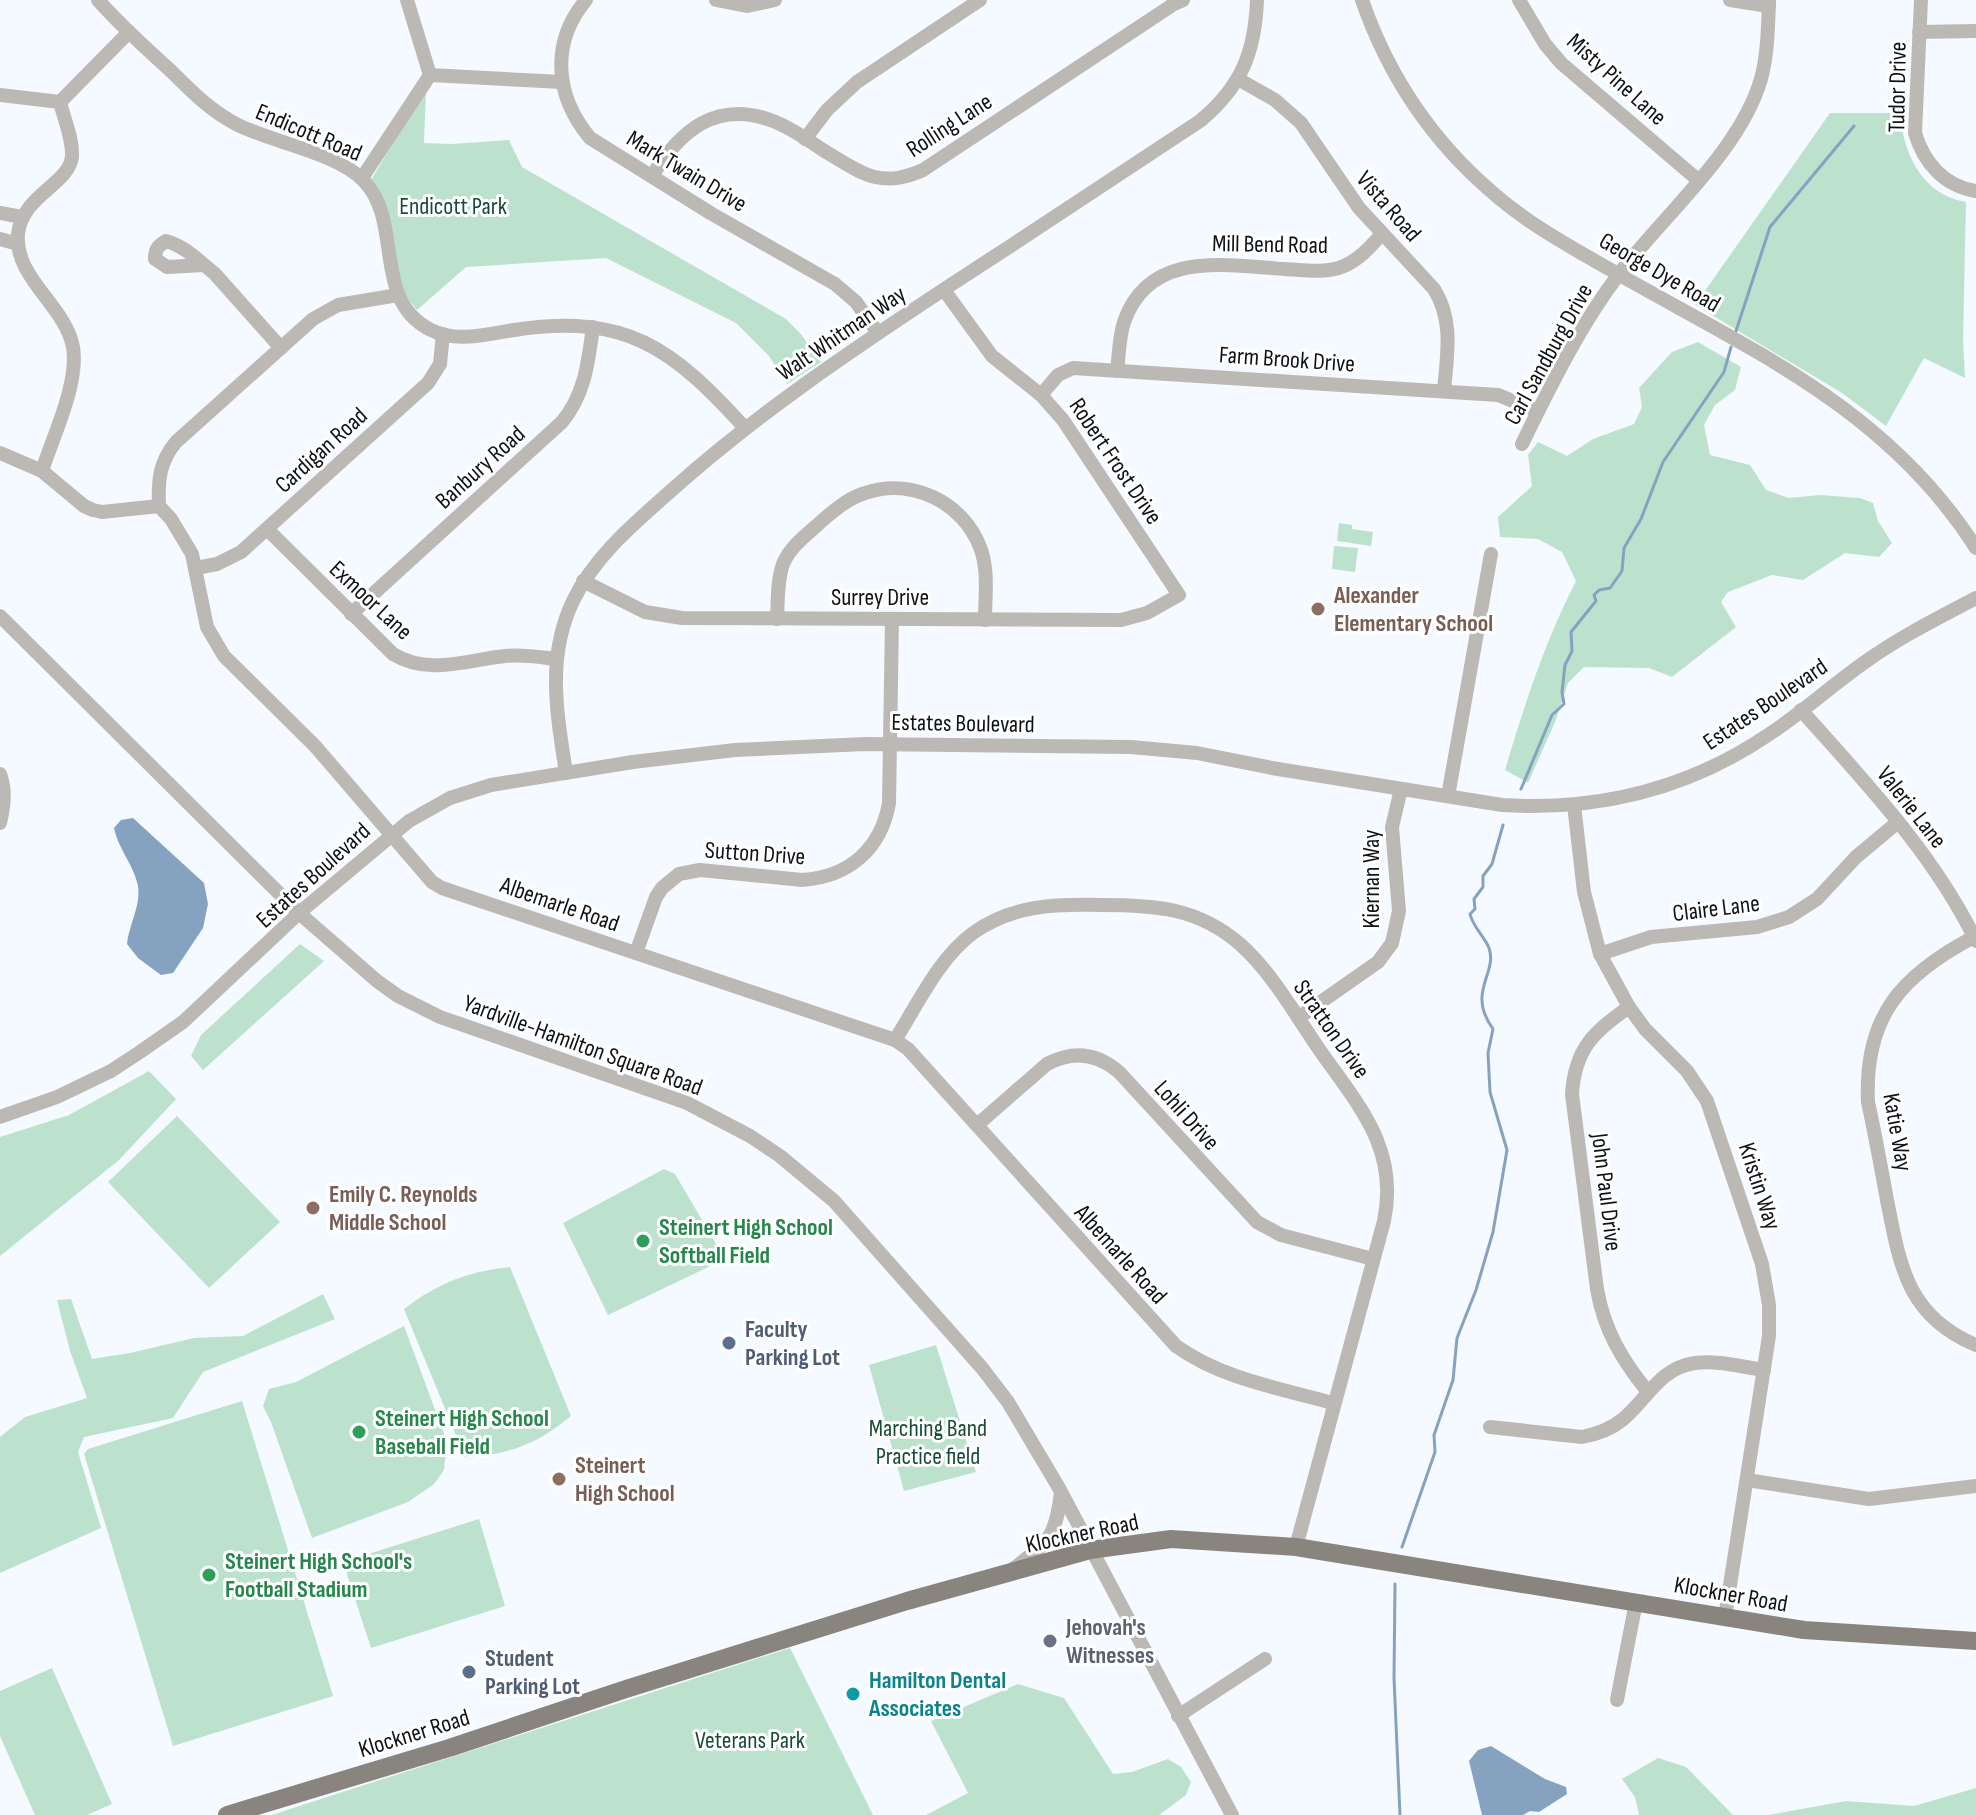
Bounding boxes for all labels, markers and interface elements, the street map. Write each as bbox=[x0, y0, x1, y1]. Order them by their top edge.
street label: Misty Pine Lane bbox=[1561, 27, 1673, 132]
street label: Tudor Drive bbox=[1882, 41, 1913, 133]
street label: Rolling Lane bbox=[901, 87, 998, 164]
street label: Endicott Road bbox=[251, 97, 366, 168]
street label: Mark Twain Drive bbox=[621, 124, 752, 219]
street label: Vista Road bbox=[1350, 165, 1427, 248]
park label: Endicott Park bbox=[399, 192, 507, 221]
street label: George Dye Road bbox=[1594, 226, 1725, 319]
street label: Mill Bend Road bbox=[1212, 229, 1328, 260]
street label: Carl Sandburg Drive bbox=[1498, 279, 1599, 430]
street label: Walt Whitman Way bbox=[771, 280, 911, 387]
street label: Farm Brook Drive bbox=[1218, 340, 1356, 379]
street label: Robert Frost Drive bbox=[1063, 393, 1168, 530]
street label: Cardigan Road bbox=[269, 401, 373, 499]
street label: Banbury Road bbox=[430, 420, 531, 515]
street label: Exmoor Lane bbox=[323, 555, 418, 646]
place label: Alexander Elementary School bbox=[1333, 581, 1493, 638]
street label: Surrey Drive bbox=[831, 583, 929, 612]
marker: Alexander Elementary School bbox=[1309, 600, 1327, 618]
street label: Estates Boulevard bbox=[1698, 652, 1833, 757]
street label: Estates Boulevard bbox=[891, 708, 1035, 739]
street label: Valerie Lane bbox=[1871, 760, 1953, 854]
street label: Estates Boulevard bbox=[250, 817, 376, 934]
street label: Kiernan Way bbox=[1357, 830, 1386, 928]
street label: Sutton Drive bbox=[704, 836, 806, 871]
street label: Albemarle Road bbox=[495, 870, 623, 938]
street label: Claire Lane bbox=[1671, 889, 1761, 928]
street label: Stratton Drive bbox=[1287, 974, 1376, 1084]
street label: Yardville-Hamilton Square Road bbox=[459, 989, 706, 1102]
street label: Lohli Drive bbox=[1148, 1074, 1226, 1156]
street label: Katie Way bbox=[1876, 1091, 1919, 1173]
street label: John Paul Drive bbox=[1585, 1130, 1628, 1253]
street label: Kristin Way bbox=[1732, 1139, 1787, 1233]
place label: Emily C. Reynolds Middle School bbox=[329, 1180, 478, 1237]
street label: Albemarle Road bbox=[1068, 1198, 1173, 1310]
marker: Emily C. Reynolds Middle School bbox=[304, 1199, 322, 1217]
place label: Steinert High School Softball Field bbox=[659, 1213, 833, 1270]
marker: Steinert High School Softball Field bbox=[634, 1232, 652, 1250]
place label: Faculty Parking Lot bbox=[745, 1315, 840, 1372]
marker: Faculty Parking Lot bbox=[720, 1334, 738, 1352]
place label: Steinert High School Baseball Field bbox=[375, 1404, 549, 1461]
park label: Marching Band Practice field bbox=[869, 1414, 987, 1471]
marker: Steinert High School Baseball Field bbox=[350, 1423, 368, 1441]
place label: Steinert High School bbox=[575, 1451, 675, 1508]
marker: Steinert High School bbox=[550, 1470, 568, 1488]
street label: Klockner Road bbox=[1023, 1507, 1141, 1560]
place label: Steinert High School's Football Stadium bbox=[225, 1547, 412, 1604]
marker: Steinert High School's Football Stadium bbox=[200, 1566, 218, 1584]
street label: Klockner Road bbox=[1672, 1570, 1790, 1619]
place label: Jehovah's Witnesses bbox=[1065, 1613, 1154, 1670]
marker: Jehovah's Witnesses bbox=[1041, 1632, 1059, 1650]
place label: Student Parking Lot bbox=[485, 1644, 580, 1701]
marker: Student Parking Lot bbox=[460, 1663, 478, 1681]
place label: Hamilton Dental Associates bbox=[868, 1666, 1006, 1723]
marker: Hamilton Dental Associates bbox=[844, 1685, 862, 1703]
street label: Klockner Road bbox=[355, 1703, 473, 1764]
park label: Veterans Park bbox=[695, 1726, 805, 1755]

